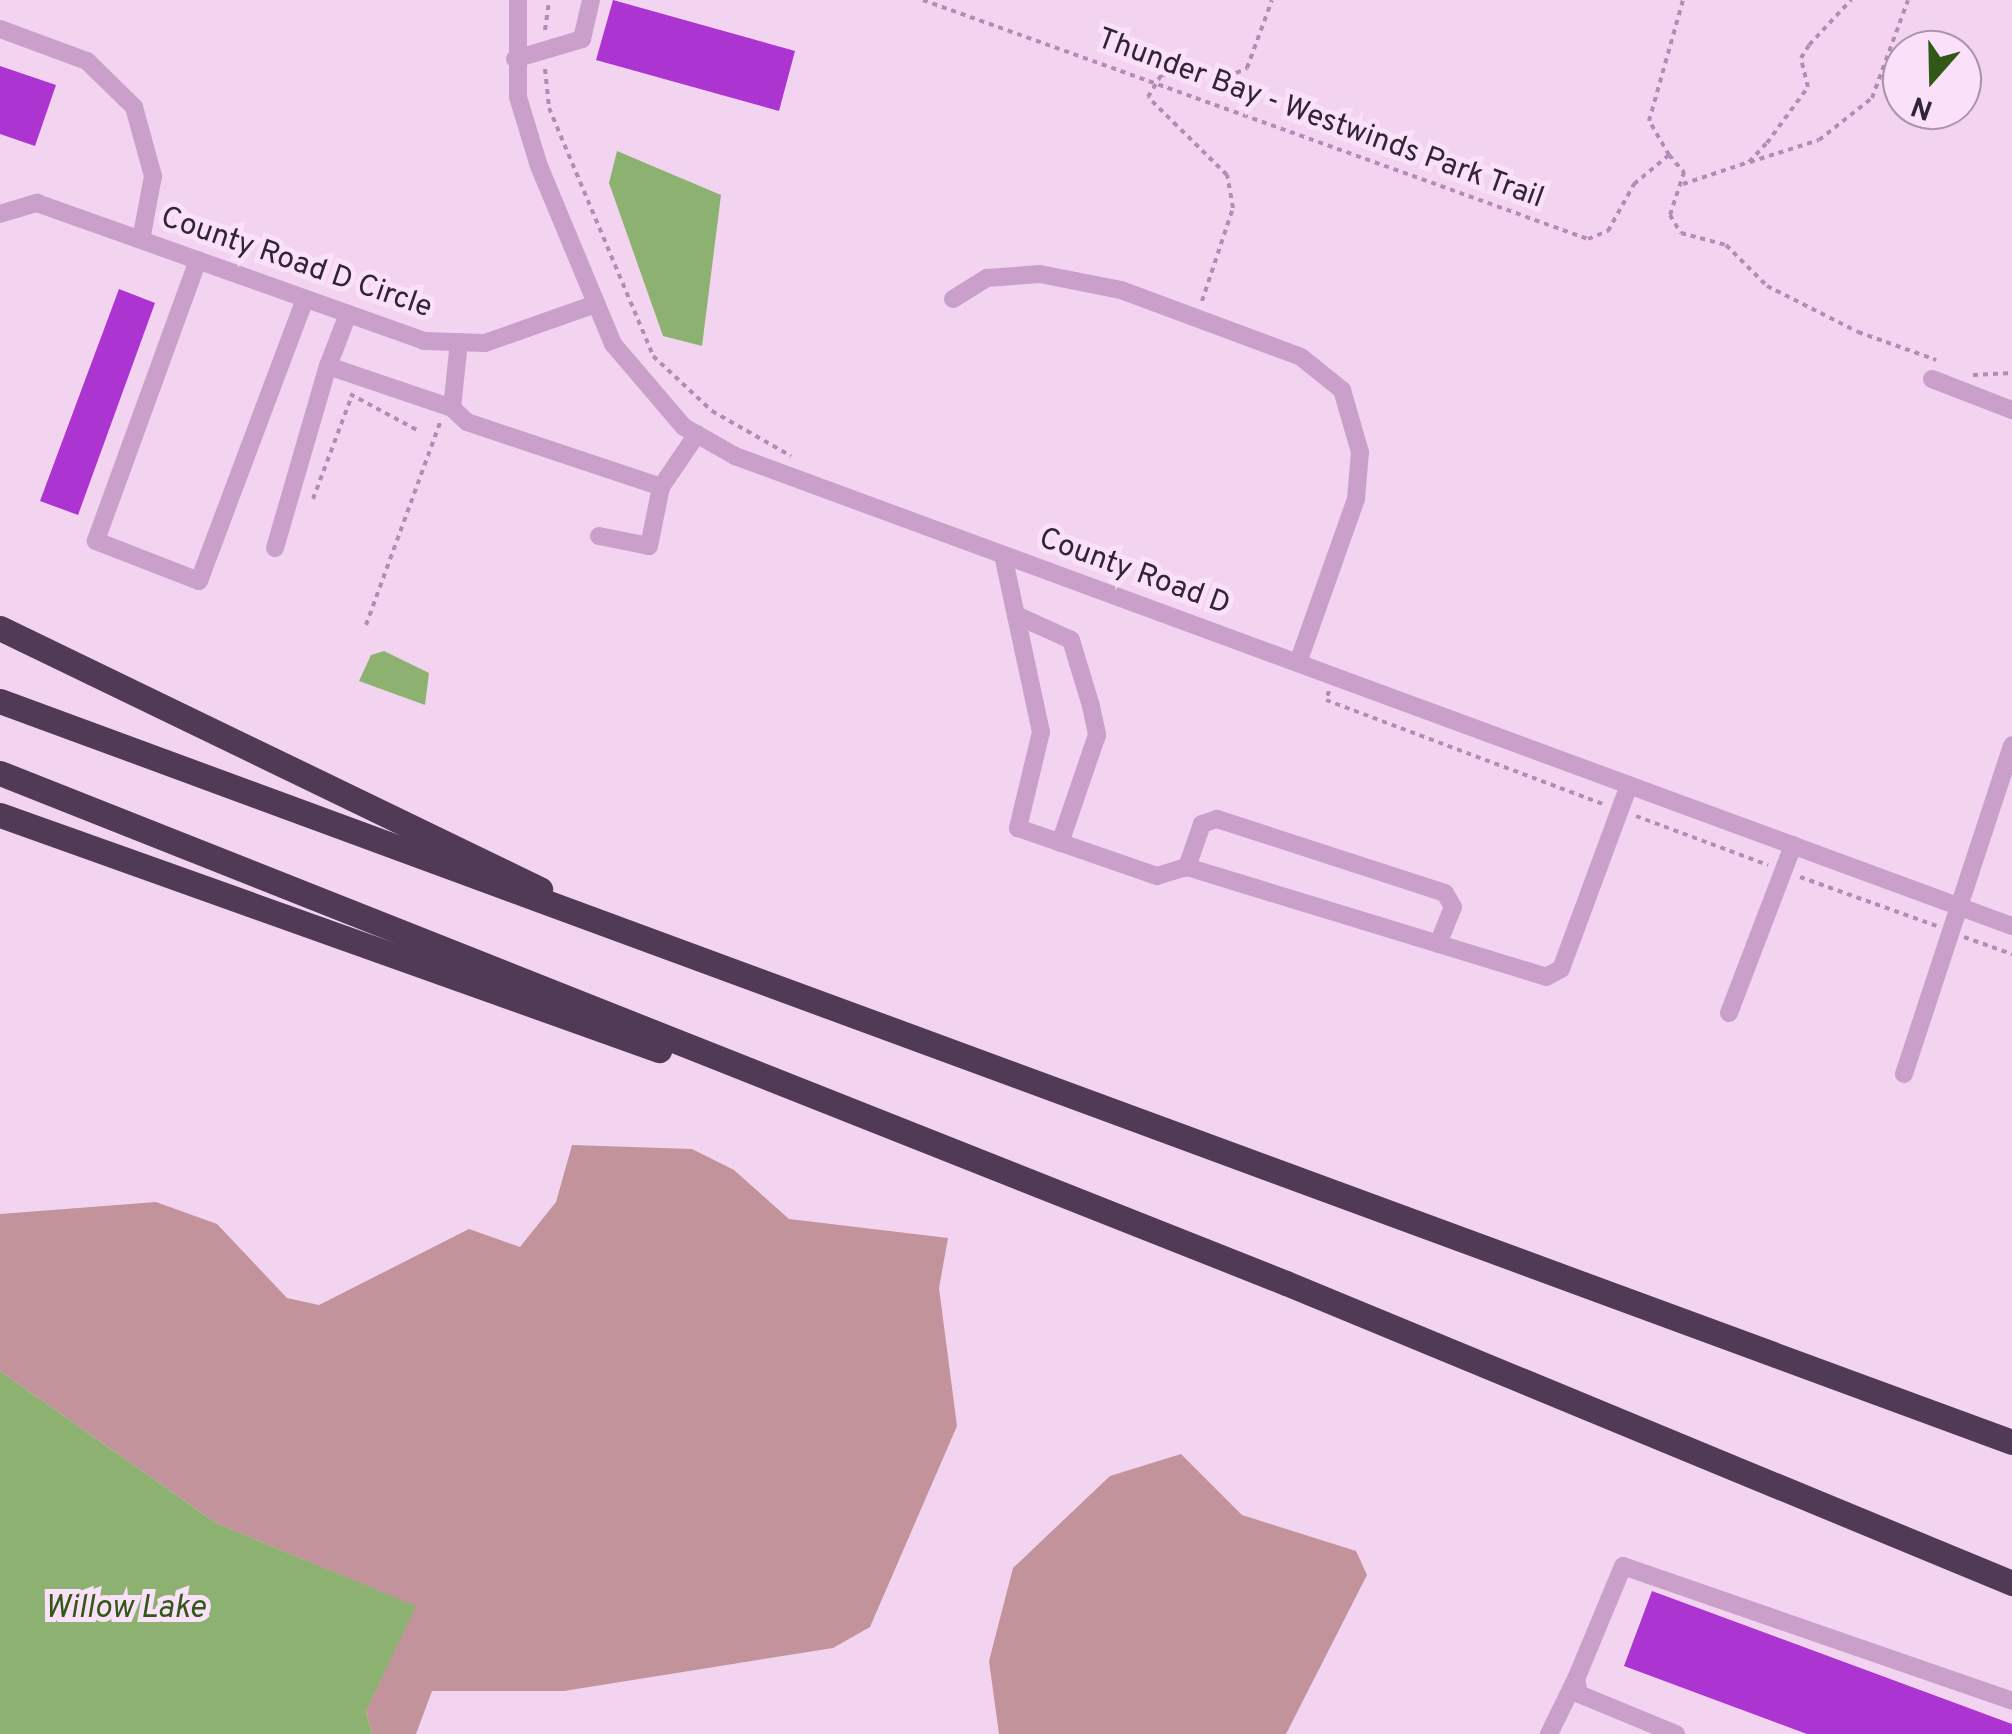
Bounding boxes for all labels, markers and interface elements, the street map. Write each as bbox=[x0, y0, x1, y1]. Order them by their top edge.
street label: Thunder Bay - Westwinds Park Trail bbox=[1091, 22, 1549, 218]
north arrow bbox=[1882, 30, 1982, 130]
text: N bbox=[1907, 86, 1938, 127]
street label: County Road D Circle bbox=[156, 201, 436, 327]
street label: County Road D bbox=[1034, 522, 1234, 624]
water label: Willow Lake bbox=[45, 1590, 205, 1628]

